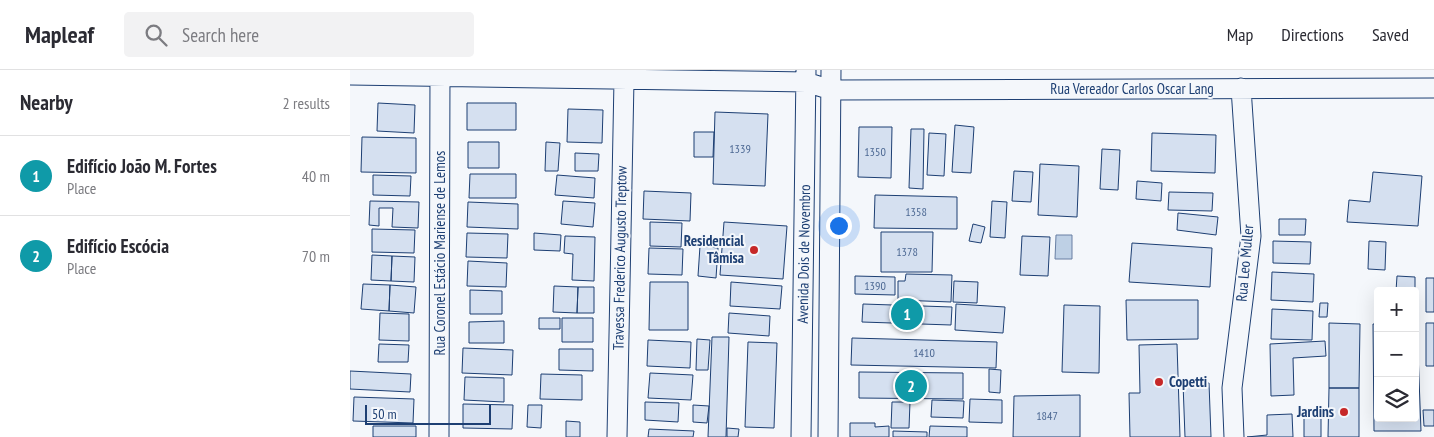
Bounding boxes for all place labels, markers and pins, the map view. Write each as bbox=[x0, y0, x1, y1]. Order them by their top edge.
place label: Residencial Tâmisa bbox=[684, 231, 744, 267]
marker: Residencial Tâmisa bbox=[748, 244, 760, 256]
pin: 1 bbox=[891, 295, 923, 333]
pin: 2 bbox=[895, 367, 927, 405]
place label: Copetti bbox=[1169, 372, 1207, 391]
marker: Copetti bbox=[1153, 376, 1165, 388]
place label: Jardins bbox=[1296, 402, 1334, 421]
marker: Jardins bbox=[1338, 406, 1350, 418]

